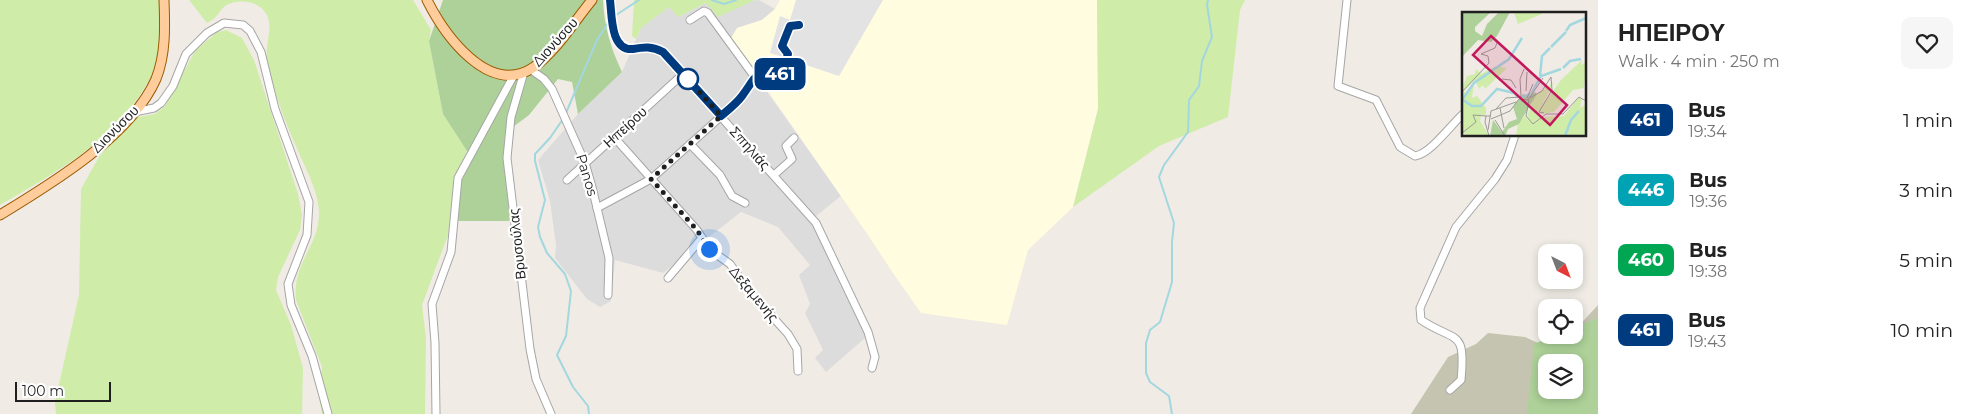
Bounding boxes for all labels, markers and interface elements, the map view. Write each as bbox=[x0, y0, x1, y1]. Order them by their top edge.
inset map bbox=[1462, 12, 1586, 136]
street label: Διονύσου bbox=[528, 14, 582, 70]
button: heart bbox=[1901, 17, 1953, 69]
text: ΗΠΕΙΡΟΥ bbox=[1618, 18, 1725, 47]
text: Walk · 4 min · 250 m bbox=[1618, 52, 1780, 71]
line badge: 461 bbox=[751, 58, 809, 90]
text: 461 bbox=[765, 63, 795, 85]
unlabelled marker bbox=[677, 68, 699, 90]
text: Bus bbox=[1688, 99, 1726, 122]
street label: Διονύσου bbox=[88, 102, 142, 156]
street label: Ηπείρου bbox=[599, 103, 651, 151]
text: 461 bbox=[1630, 109, 1661, 131]
text: 1 min bbox=[1903, 109, 1953, 132]
text: 19:34 bbox=[1688, 122, 1727, 141]
street label: Σπηλιάς bbox=[726, 123, 774, 174]
street label: Panos bbox=[572, 152, 602, 198]
text: Bus bbox=[1689, 169, 1727, 192]
text: 446 bbox=[1628, 179, 1664, 201]
text: 3 min bbox=[1899, 179, 1953, 202]
text: 19:36 bbox=[1689, 192, 1727, 211]
street label: Βρυσούλας bbox=[504, 207, 530, 280]
your location bbox=[697, 237, 722, 262]
text: Bus bbox=[1689, 239, 1727, 262]
north arrow bbox=[1538, 244, 1582, 289]
map controls bbox=[1538, 244, 1583, 399]
text: 460 bbox=[1628, 249, 1664, 271]
text: 5 min bbox=[1899, 249, 1953, 272]
street label: Δεξαμενής bbox=[725, 262, 783, 326]
text: 19:38 bbox=[1689, 262, 1727, 281]
button: locate bbox=[1538, 299, 1583, 344]
text: Bus bbox=[1688, 309, 1726, 332]
text: 461 bbox=[1630, 319, 1661, 341]
text: 10 min bbox=[1890, 319, 1953, 342]
text: 19:43 bbox=[1688, 332, 1726, 351]
button: layers bbox=[1538, 354, 1583, 399]
scale bar bbox=[15, 379, 111, 402]
text: 100 m bbox=[22, 382, 64, 400]

